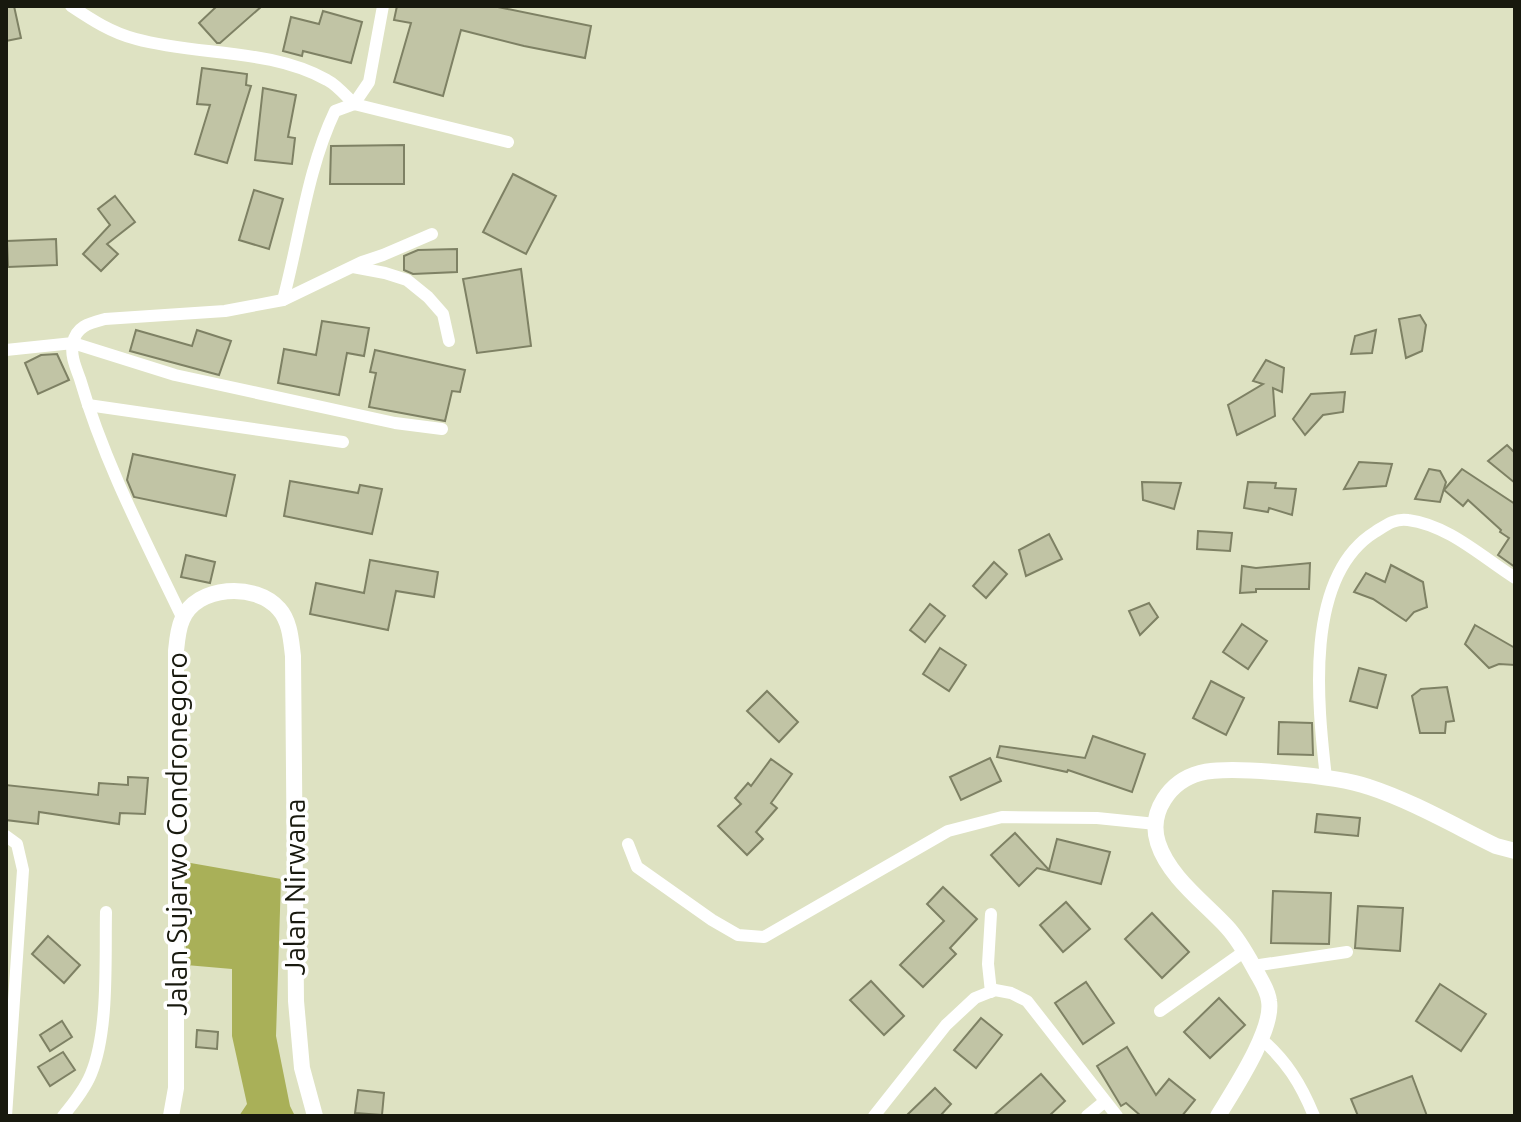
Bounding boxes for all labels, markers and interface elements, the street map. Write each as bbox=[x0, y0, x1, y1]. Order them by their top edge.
street label: Jalan Sujarwo Condronegoro bbox=[161, 652, 192, 1016]
street label: Jalan Nirwana bbox=[279, 799, 310, 975]

